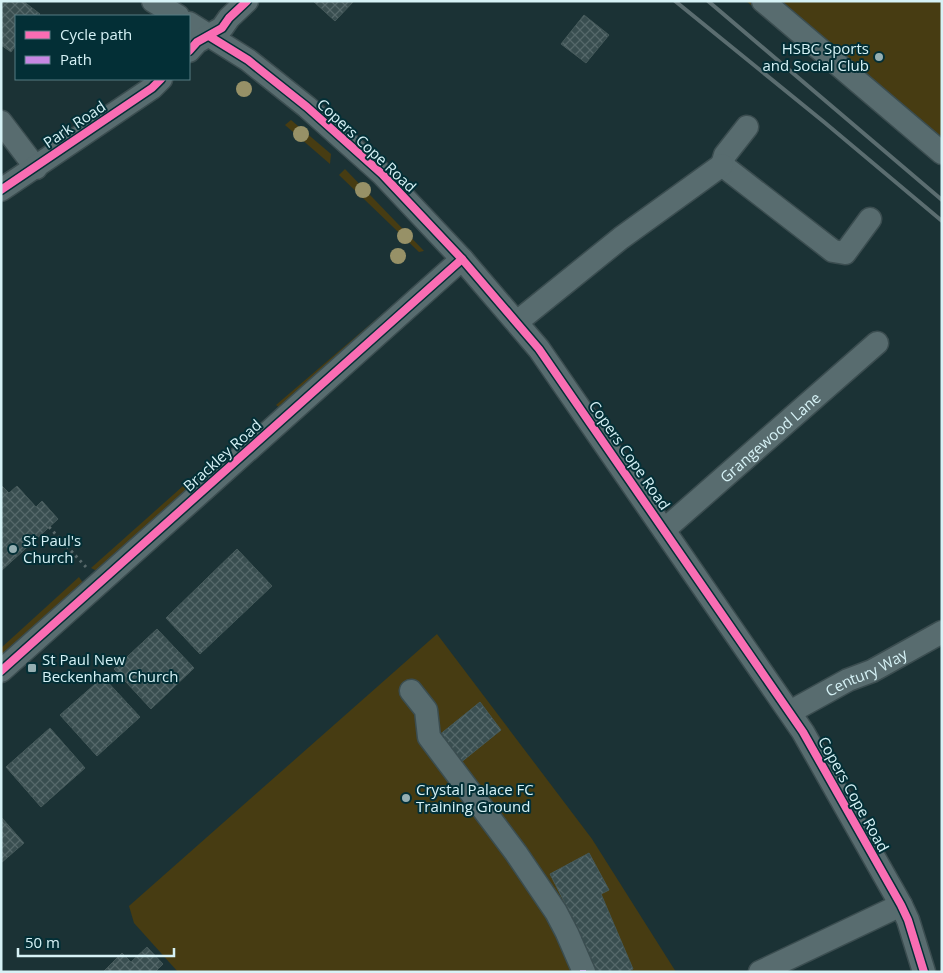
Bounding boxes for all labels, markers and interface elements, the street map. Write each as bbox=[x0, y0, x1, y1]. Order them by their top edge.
legend bbox=[15, 15, 190, 80]
text: Cycle path bbox=[60, 24, 132, 44]
place label: HSBC Sports and Social Club bbox=[763, 38, 869, 75]
text: Path bbox=[60, 49, 92, 69]
marker: HSBC Sports and Social Club bbox=[873, 51, 885, 63]
street label: Copers Cope Road bbox=[313, 94, 421, 196]
street label: Park Road bbox=[39, 96, 109, 152]
street label: Grangewood Lane bbox=[715, 387, 825, 487]
street label: Copers Cope Road bbox=[585, 396, 675, 514]
street label: Brackley Road bbox=[179, 415, 265, 495]
place label: St Paul's Church bbox=[23, 530, 81, 567]
marker: St Paul's Church bbox=[7, 543, 19, 555]
street label: Century Way bbox=[822, 643, 911, 701]
place label: St Paul New Beckenham Church bbox=[42, 649, 178, 686]
marker: St Paul New Beckenham Church bbox=[26, 662, 38, 674]
street label: Copers Cope Road bbox=[814, 733, 894, 855]
place label: Crystal Palace FC Training Ground bbox=[416, 779, 534, 816]
marker: Crystal Palace FC Training Ground bbox=[400, 792, 412, 804]
scale bar bbox=[18, 926, 174, 958]
text: 50 m bbox=[25, 932, 60, 952]

